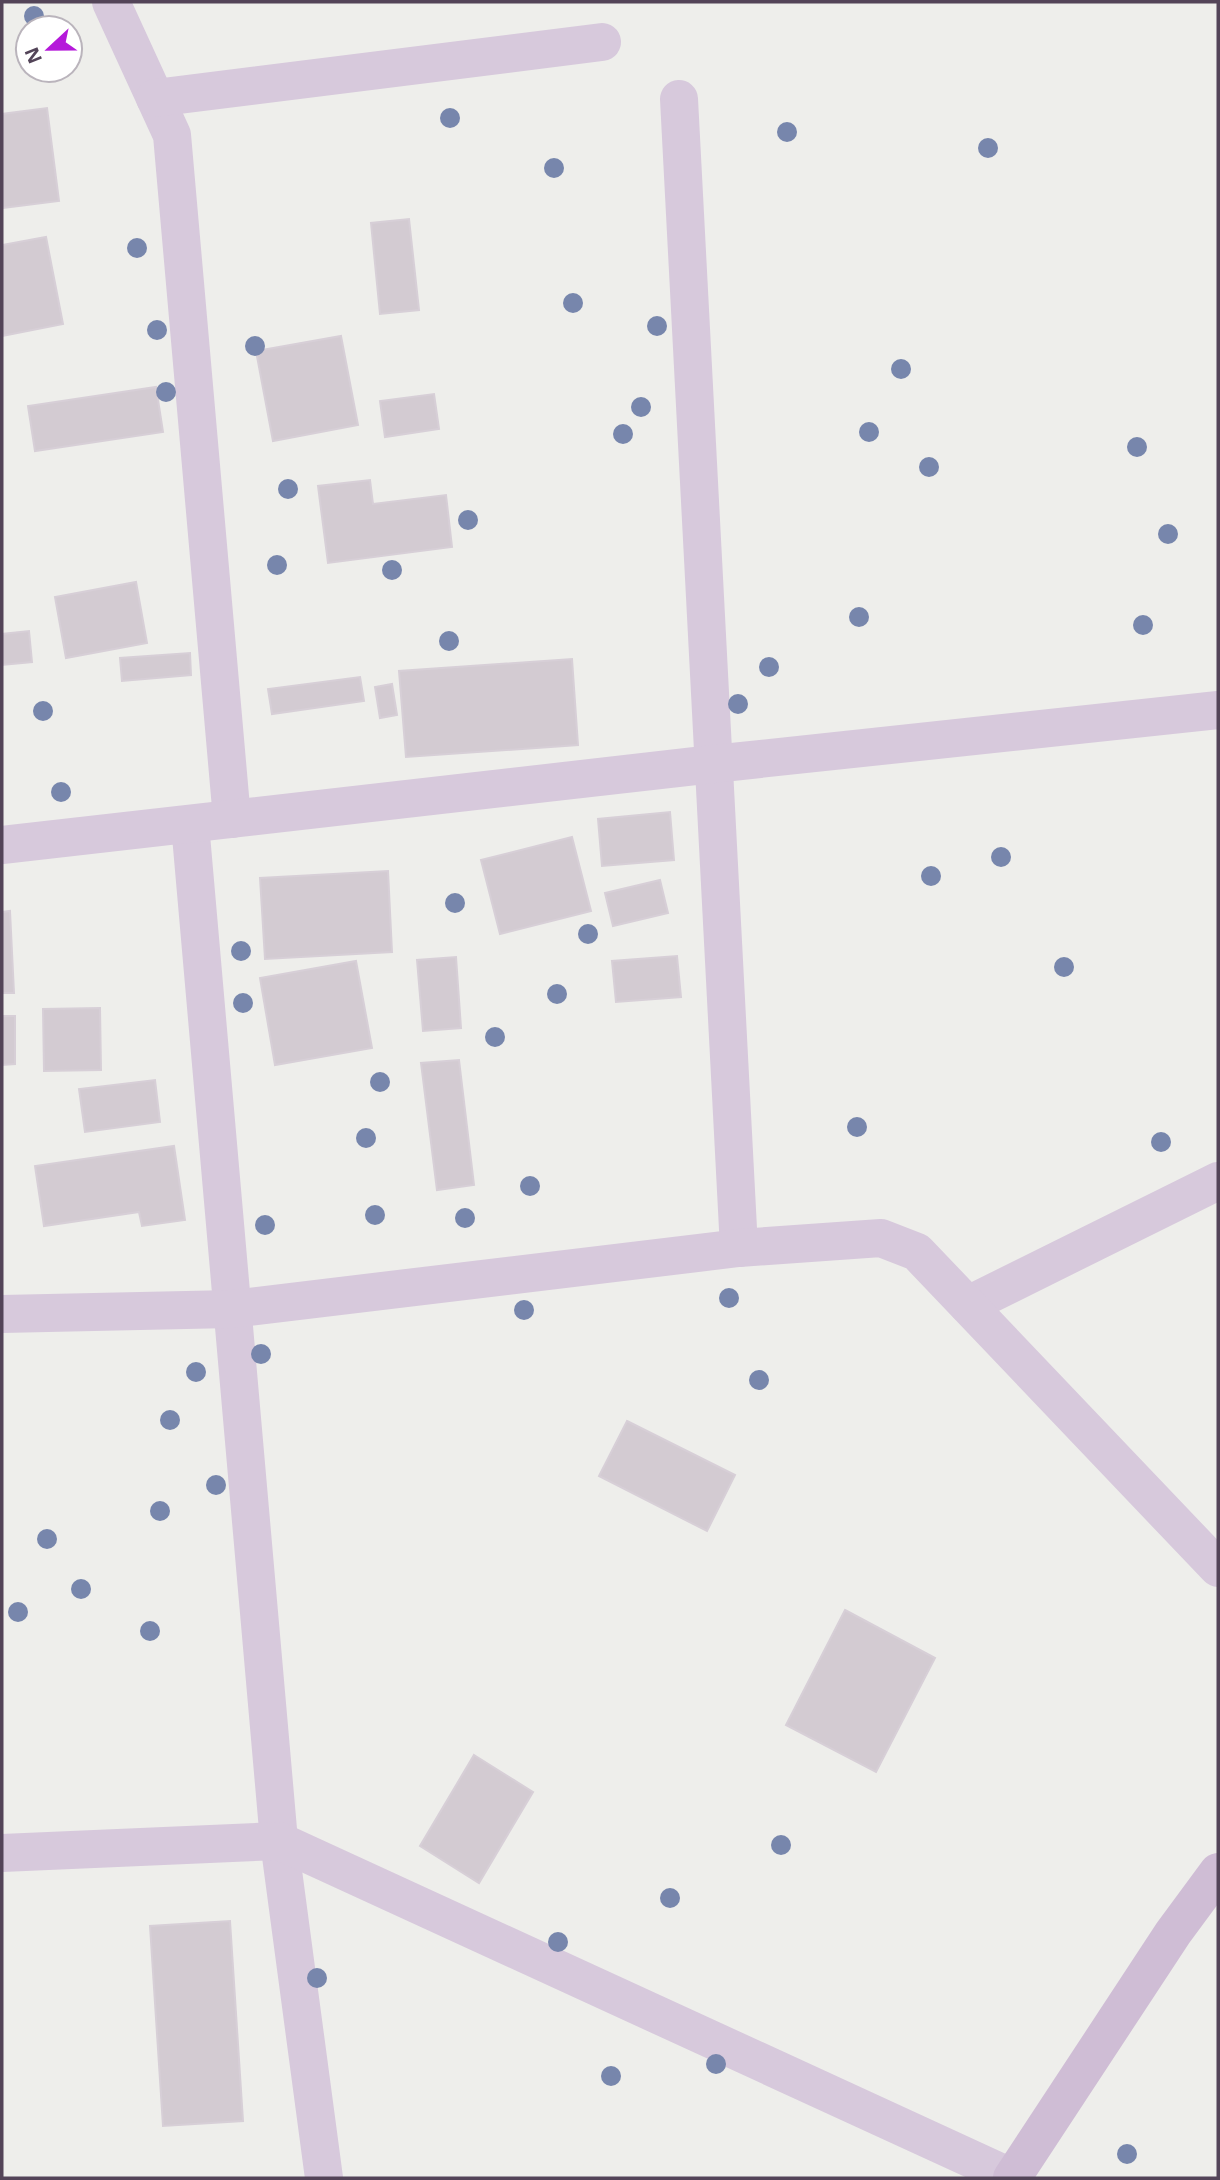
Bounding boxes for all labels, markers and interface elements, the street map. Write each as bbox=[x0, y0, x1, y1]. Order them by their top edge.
north arrow bbox=[14, 14, 84, 84]
text: N bbox=[18, 43, 48, 67]

